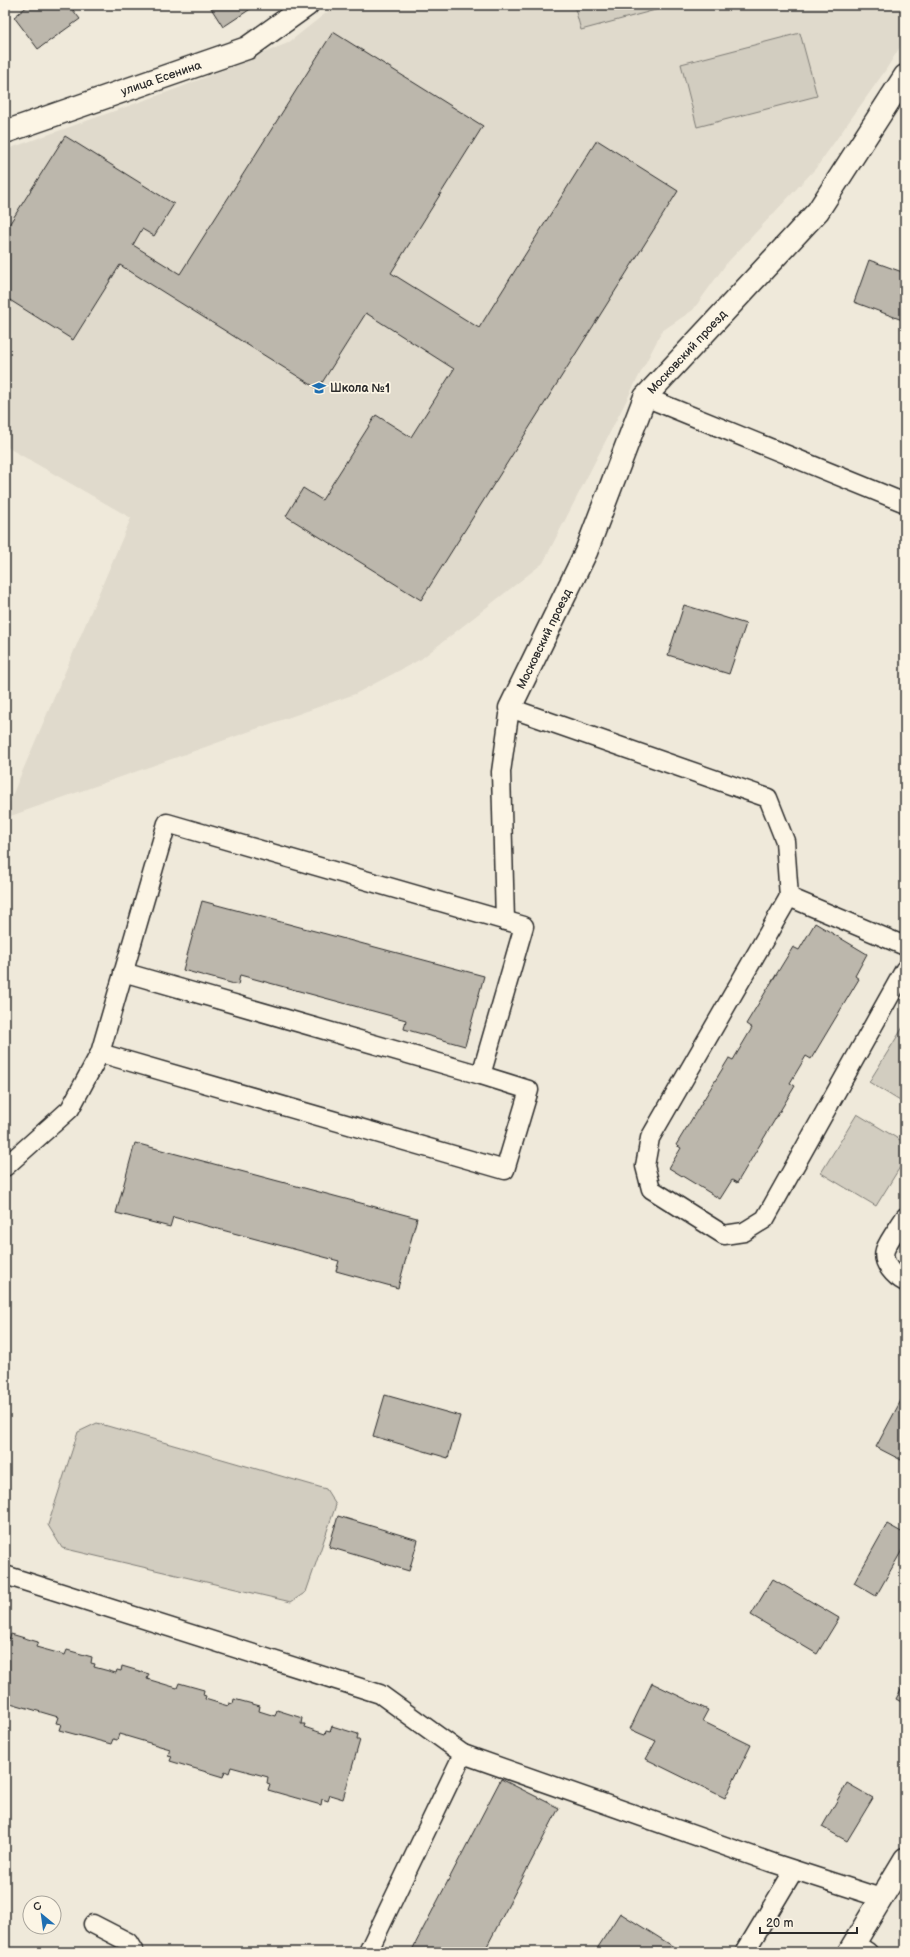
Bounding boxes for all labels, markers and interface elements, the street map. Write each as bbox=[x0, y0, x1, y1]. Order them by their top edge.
street label: улица Есенина bbox=[119, 58, 203, 99]
street label: Московский проезд bbox=[644, 307, 731, 398]
school or university icon: Школа №1 bbox=[311, 380, 327, 396]
place label: Школа №1 bbox=[330, 381, 390, 396]
street label: Московский проезд bbox=[514, 586, 576, 692]
north arrow bbox=[22, 1895, 62, 1935]
text: С bbox=[31, 1899, 44, 1914]
scale bar bbox=[760, 1909, 857, 1935]
text: 20 m bbox=[766, 1916, 793, 1931]

